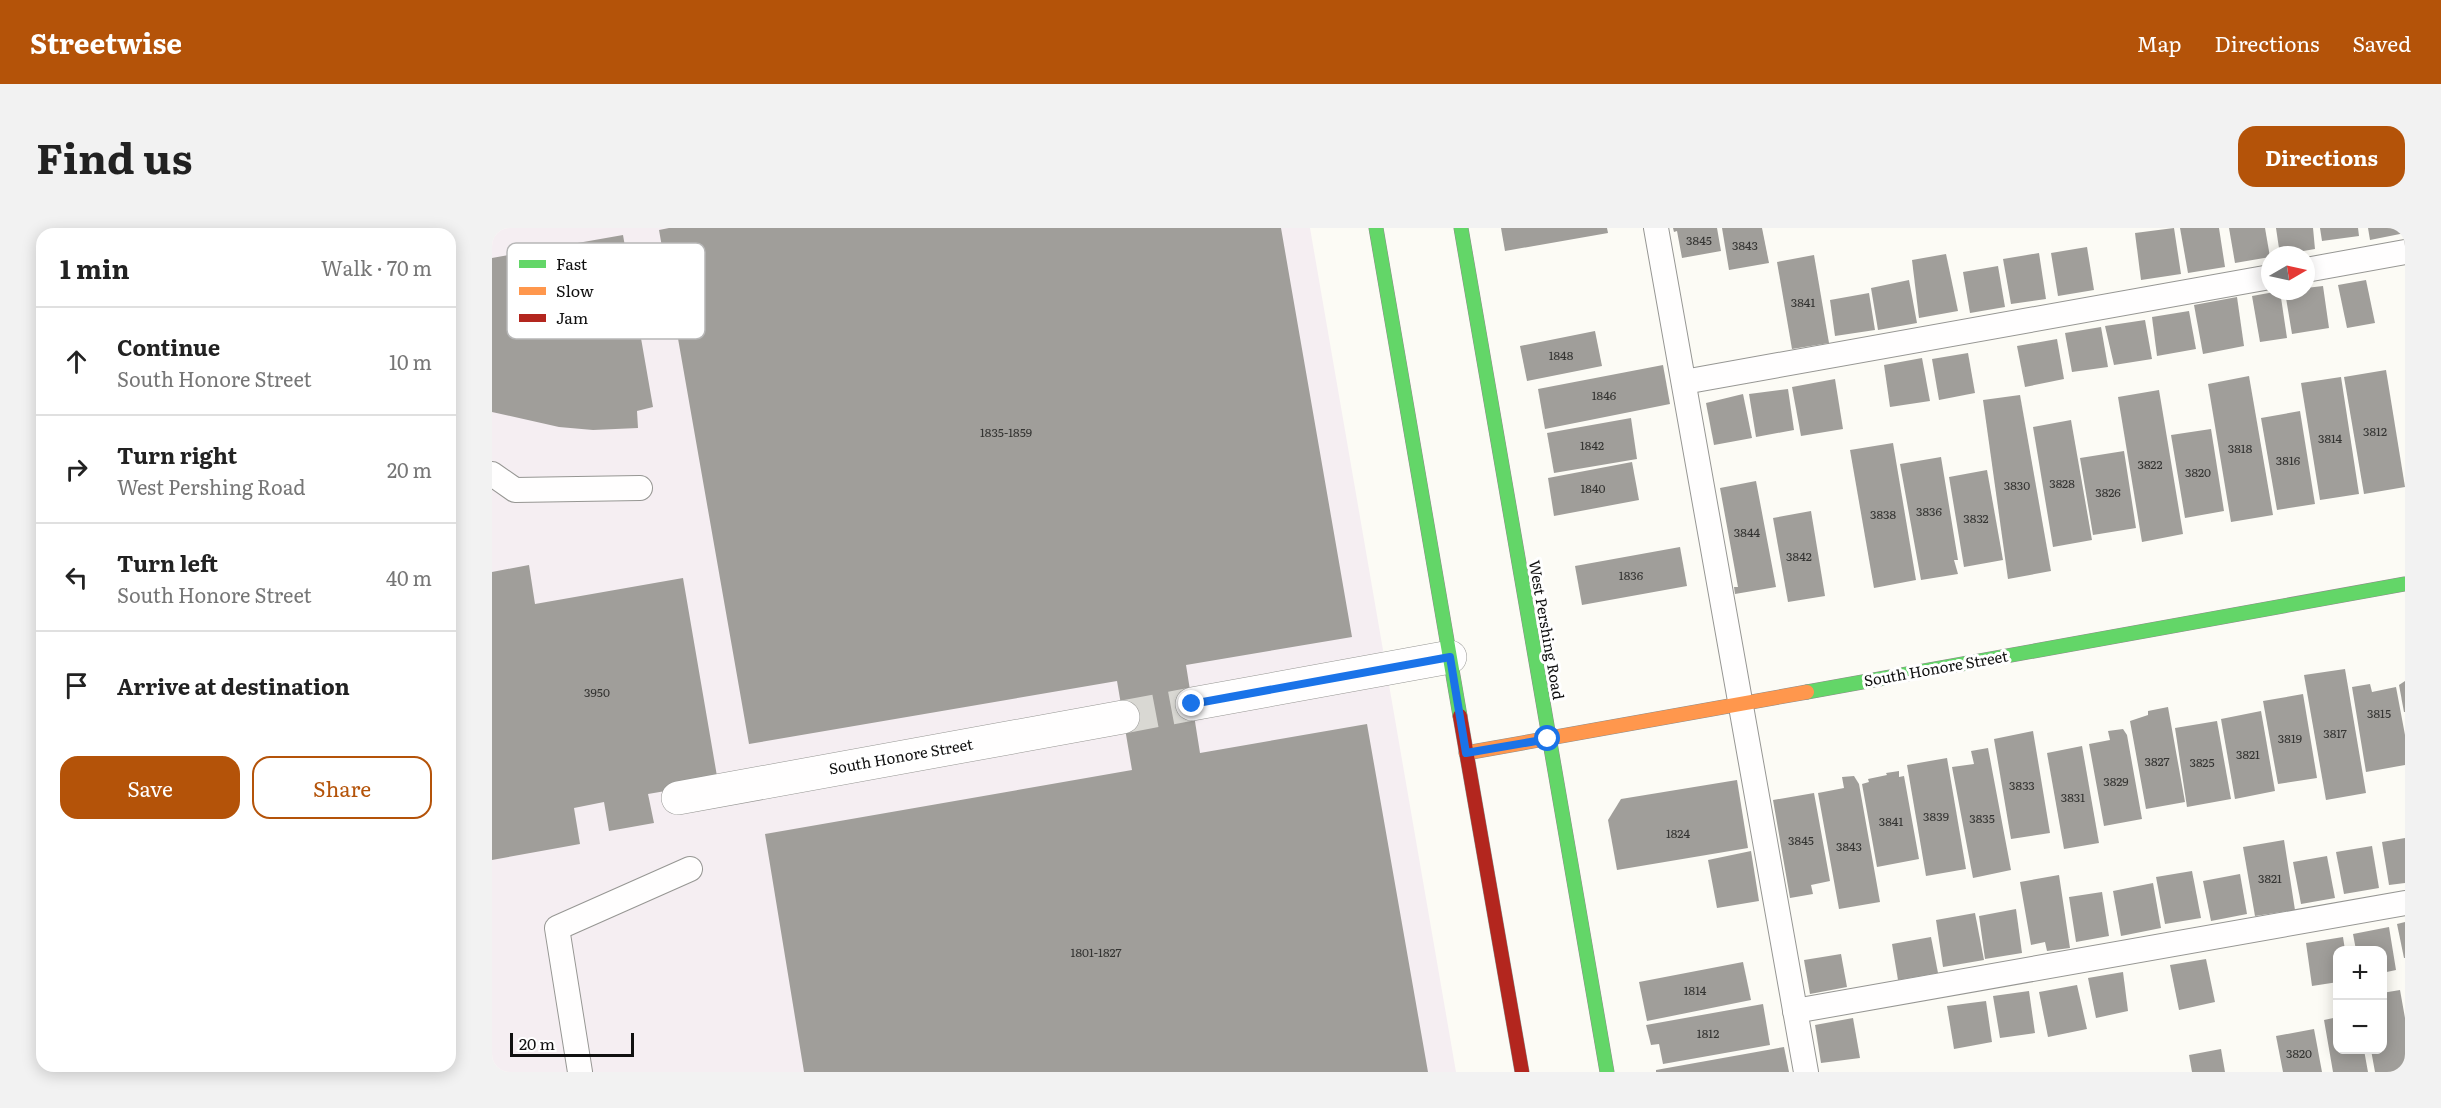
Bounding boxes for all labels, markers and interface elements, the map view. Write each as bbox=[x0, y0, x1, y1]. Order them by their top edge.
text: Streetwise bbox=[30, 21, 182, 63]
text: Map bbox=[2137, 27, 2182, 58]
text: Directions bbox=[2215, 27, 2320, 58]
text: Saved bbox=[2353, 27, 2411, 58]
text: Find us bbox=[36, 125, 193, 187]
button: Directions bbox=[2238, 126, 2405, 187]
house number: 3845 bbox=[1686, 231, 1712, 249]
house number: 3843 bbox=[1732, 236, 1758, 254]
legend bbox=[507, 243, 705, 339]
north arrow bbox=[2261, 246, 2315, 300]
text: 1 min bbox=[60, 248, 129, 287]
text: Fast bbox=[556, 251, 588, 275]
text: Walk · 70 m bbox=[321, 252, 432, 282]
text: Slow bbox=[556, 278, 594, 302]
house number: 3841 bbox=[1791, 293, 1815, 311]
text: Jam bbox=[556, 305, 589, 329]
text: Continue bbox=[117, 330, 220, 363]
icon: ahead bbox=[60, 345, 93, 378]
text: 10 m bbox=[389, 346, 432, 376]
house number: 1848 bbox=[1549, 346, 1574, 364]
text: South Honore Street bbox=[117, 363, 312, 393]
house number: 1846 bbox=[1592, 386, 1617, 404]
house number: 3812 bbox=[2363, 422, 2387, 440]
house number: 1835-1859 bbox=[980, 423, 1032, 441]
house number: 3814 bbox=[2318, 429, 2342, 447]
house number: 1842 bbox=[1580, 436, 1604, 454]
text: Turn right bbox=[117, 438, 237, 471]
house number: 3818 bbox=[2228, 439, 2253, 457]
house number: 3816 bbox=[2276, 451, 2301, 469]
icon: right bbox=[60, 453, 93, 486]
text: 20 m bbox=[387, 454, 432, 484]
house number: 3822 bbox=[2137, 455, 2163, 473]
house number: 3820 bbox=[2185, 463, 2211, 481]
text: West Pershing Road bbox=[117, 471, 306, 501]
house number: 3828 bbox=[2049, 474, 2075, 492]
house number: 3830 bbox=[2004, 476, 2030, 494]
house number: 1840 bbox=[1580, 479, 1606, 497]
house number: 3826 bbox=[2095, 483, 2121, 501]
house number: 3836 bbox=[1916, 502, 1943, 520]
house number: 3838 bbox=[1870, 505, 1897, 523]
house number: 3832 bbox=[1963, 509, 1989, 527]
house number: 3844 bbox=[1734, 523, 1761, 541]
text: Turn left bbox=[117, 546, 218, 579]
house number: 3842 bbox=[1786, 547, 1812, 565]
street label: West Pershing Road bbox=[1524, 558, 1571, 701]
icon: left bbox=[60, 561, 93, 594]
text: 40 m bbox=[386, 562, 432, 592]
house number: 1836 bbox=[1619, 566, 1644, 584]
text: South Honore Street bbox=[117, 579, 312, 609]
street label: South Honore Street bbox=[1862, 644, 2010, 692]
icon: arrive bbox=[60, 669, 93, 702]
text: Arrive at destination bbox=[117, 669, 350, 702]
house number: 3950 bbox=[584, 683, 610, 701]
route end bbox=[1178, 690, 1204, 716]
house number: 3815 bbox=[2367, 704, 2391, 722]
house number: 3817 bbox=[2323, 724, 2347, 742]
route start bbox=[1534, 725, 1560, 751]
house number: 3819 bbox=[2278, 729, 2302, 747]
street label: South Honore Street bbox=[827, 732, 975, 780]
house number: 3821 bbox=[2236, 745, 2260, 763]
house number: 3827 bbox=[2145, 752, 2169, 770]
house number: 3825 bbox=[2189, 753, 2215, 771]
button: Save bbox=[60, 756, 240, 819]
button: Share bbox=[252, 756, 432, 819]
house number: 3829 bbox=[2103, 772, 2129, 790]
house number: 3833 bbox=[2009, 776, 2035, 794]
house number: 3831 bbox=[2061, 788, 2085, 806]
house number: 3839 bbox=[1923, 807, 1949, 825]
house number: 3835 bbox=[1969, 809, 1995, 827]
house number: 3841 bbox=[1879, 812, 1903, 830]
house number: 1824 bbox=[1666, 824, 1690, 842]
house number: 3845 bbox=[1788, 831, 1814, 849]
house number: 3843 bbox=[1836, 837, 1862, 855]
house number: 3821 bbox=[2258, 869, 2282, 887]
house number: 1801-1827 bbox=[1071, 943, 1121, 961]
map controls bbox=[2333, 946, 2387, 1054]
button: + bbox=[2333, 946, 2387, 1000]
house number: 1814 bbox=[1684, 981, 1707, 999]
button: − bbox=[2333, 1000, 2387, 1054]
house number: 1812 bbox=[1697, 1024, 1719, 1042]
scale bar bbox=[510, 1030, 634, 1058]
text: 20 m bbox=[519, 1031, 555, 1055]
house number: 3820 bbox=[2286, 1044, 2312, 1062]

